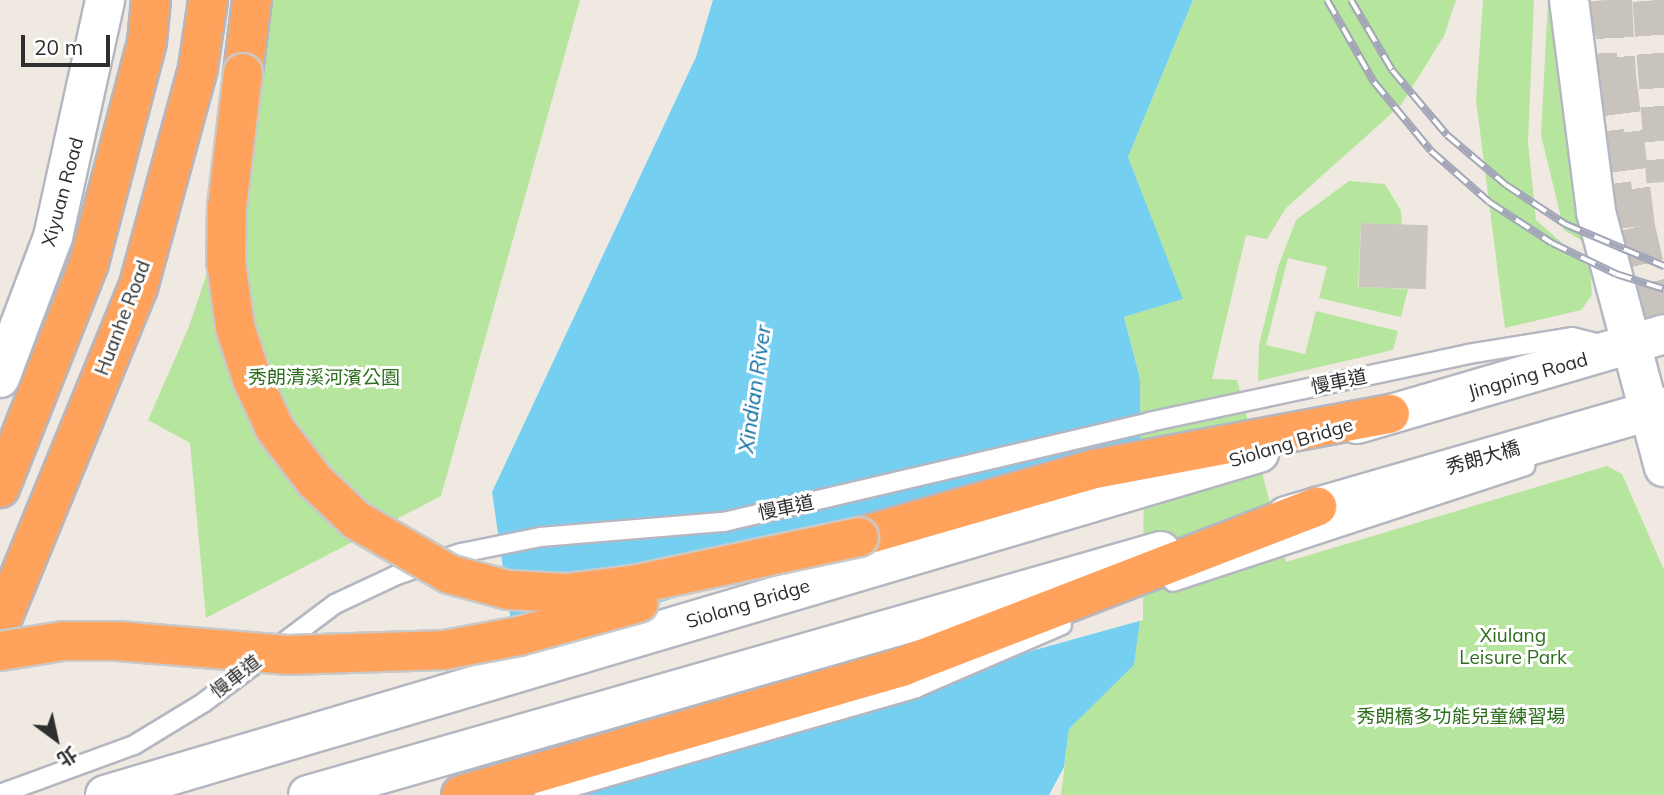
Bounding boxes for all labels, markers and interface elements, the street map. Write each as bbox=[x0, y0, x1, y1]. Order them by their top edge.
scale bar bbox=[24, 21, 114, 65]
text: 20 m bbox=[34, 34, 83, 60]
street label: Xiyuan Road bbox=[37, 135, 89, 249]
street label: Huanhe Road bbox=[91, 257, 155, 379]
water label: Xindian River bbox=[733, 324, 775, 454]
street label: Jingping Road bbox=[1466, 348, 1590, 404]
street label: 慢車道 bbox=[1309, 365, 1369, 399]
park label: 秀朗清溪河濱公園 bbox=[248, 367, 400, 389]
street label: Siolang Bridge bbox=[1226, 413, 1356, 473]
street label: 秀朗大橋 bbox=[1443, 437, 1523, 479]
street label: 慢車道 bbox=[756, 491, 816, 525]
street label: Siolang Bridge bbox=[683, 574, 813, 634]
park label: Xiulang Leisure Park bbox=[1459, 625, 1567, 669]
street label: 慢車道 bbox=[207, 650, 265, 704]
north arrow bbox=[21, 704, 91, 774]
park label: 秀朗橋多功能兒童練習場 bbox=[1357, 706, 1565, 728]
text: 北 bbox=[53, 741, 82, 772]

